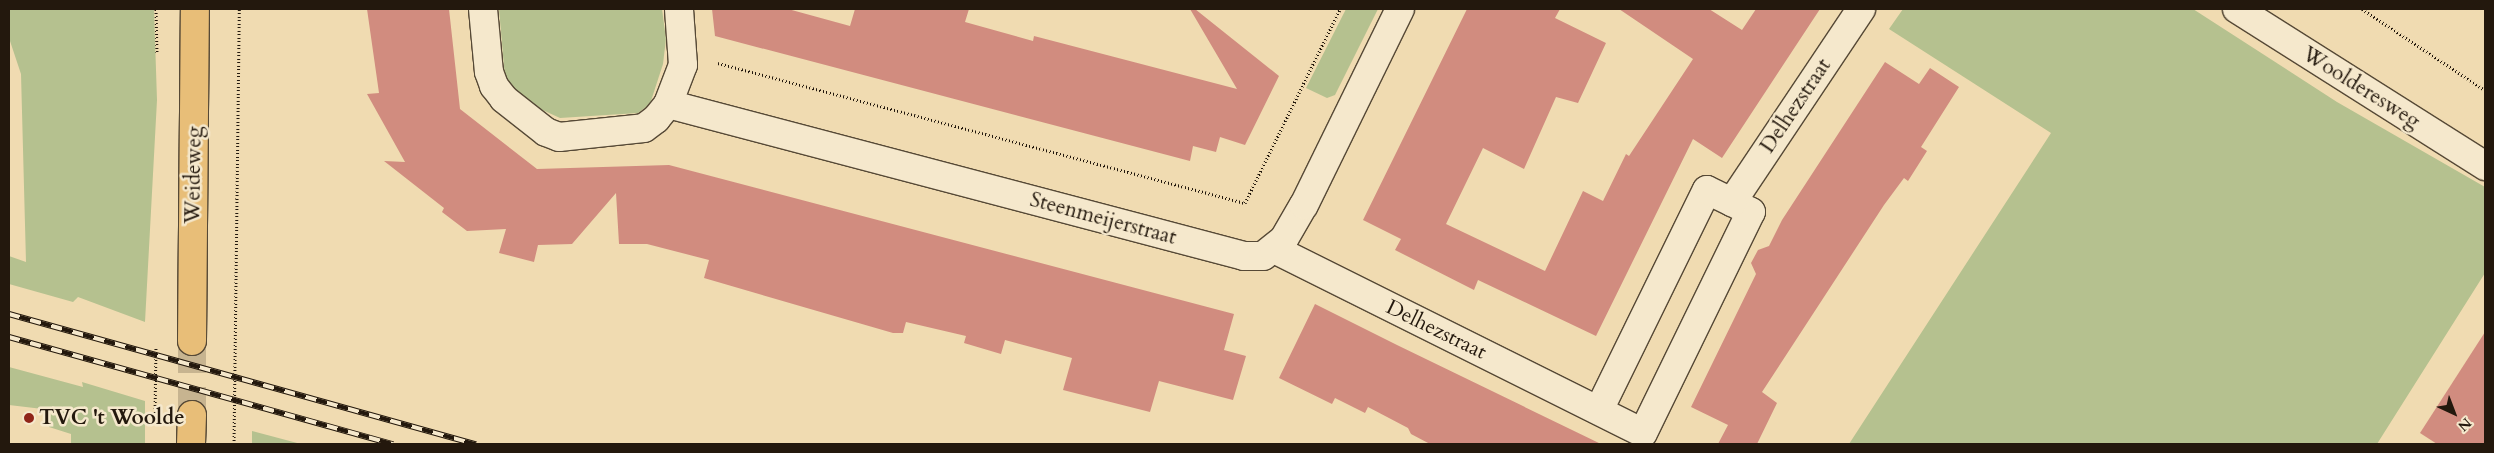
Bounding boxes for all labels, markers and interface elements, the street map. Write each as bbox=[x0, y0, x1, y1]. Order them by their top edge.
street label: Woolderesweg bbox=[2297, 42, 2425, 134]
street label: Delhezstraat bbox=[1755, 54, 1837, 158]
street label: Weideweg bbox=[181, 126, 207, 224]
street label: Steenmeijerstraat bbox=[1027, 187, 1179, 251]
street label: Delhezstraat bbox=[1382, 295, 1490, 365]
north arrow bbox=[2429, 388, 2479, 438]
place label: TVC 't Woolde bbox=[39, 405, 185, 431]
marker: TVC 't Woolde bbox=[23, 412, 35, 424]
text: N bbox=[2454, 413, 2475, 435]

